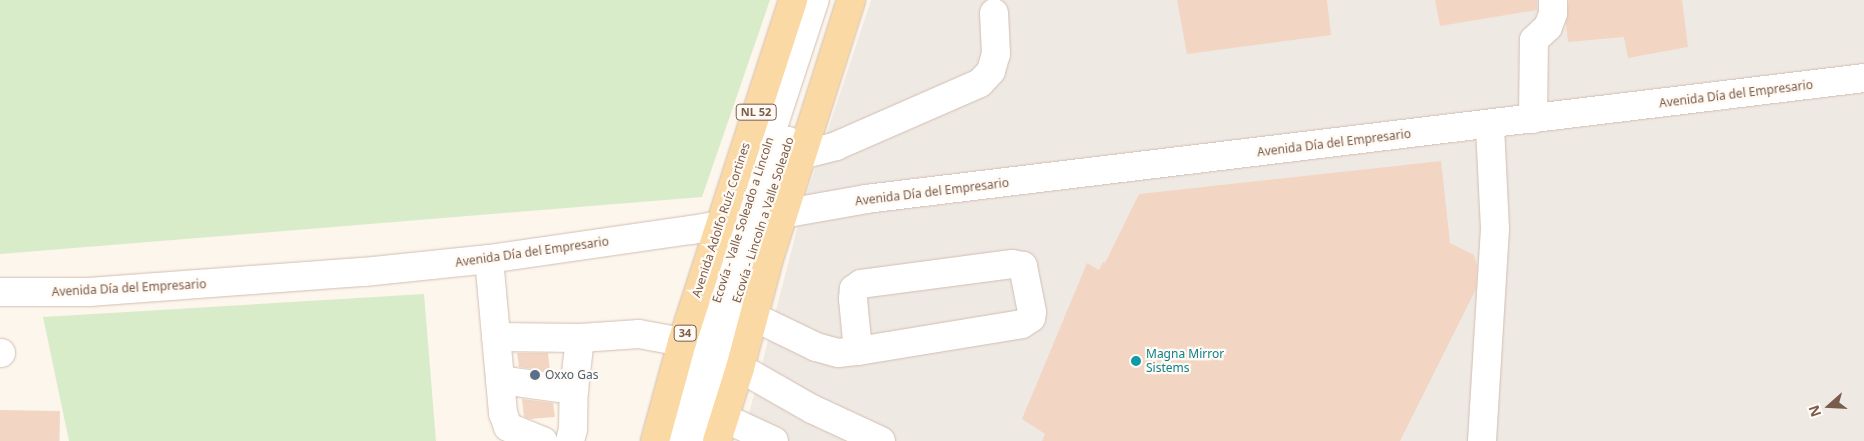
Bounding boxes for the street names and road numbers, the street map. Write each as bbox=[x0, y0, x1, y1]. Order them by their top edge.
street label: Avenida Día del Empresario bbox=[1658, 77, 1814, 111]
road number: NL 52 bbox=[735, 104, 777, 120]
street label: Avenida Día del Empresario bbox=[1256, 126, 1412, 160]
street label: Ecovía - Valle Soleado a Lincoln bbox=[709, 135, 777, 305]
street label: Ecovía - Lincoln a Valle Soleado bbox=[729, 135, 797, 305]
street label: Avenida Adolfo Ruíz Cortines bbox=[689, 141, 753, 299]
street label: Avenida Día del Empresario bbox=[854, 175, 1010, 209]
street label: Avenida Día del Empresario bbox=[454, 234, 610, 270]
street label: Avenida Día del Empresario bbox=[51, 277, 207, 299]
road number: 34 bbox=[672, 324, 698, 342]

